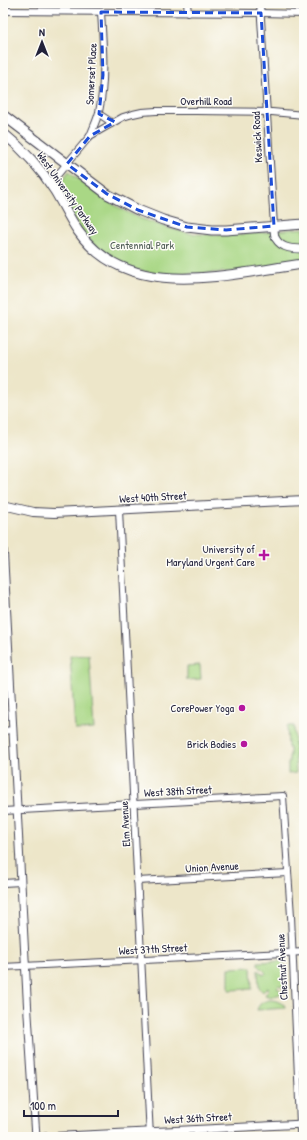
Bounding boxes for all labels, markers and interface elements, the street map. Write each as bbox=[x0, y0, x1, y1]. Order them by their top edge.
north arrow bbox=[22, 22, 62, 62]
text: N bbox=[39, 25, 45, 39]
street label: Somerset Place bbox=[82, 42, 100, 105]
street label: Overhill Road bbox=[180, 94, 232, 108]
street label: Keswick Road bbox=[249, 110, 265, 163]
street label: West University Parkway bbox=[34, 149, 102, 238]
park label: Centennial Park bbox=[110, 238, 174, 252]
street label: West 40th Street bbox=[119, 488, 187, 506]
place label: University of Maryland Urgent Care bbox=[166, 542, 256, 569]
marker: University of Maryland Urgent Care bbox=[258, 549, 270, 561]
place label: CorePower Yoga bbox=[170, 701, 235, 715]
marker: CorePower Yoga bbox=[237, 703, 247, 713]
place label: Brick Bodies bbox=[187, 737, 236, 751]
marker: Brick Bodies bbox=[239, 739, 249, 749]
street label: West 38th Street bbox=[144, 782, 213, 800]
street label: Elm Avenue bbox=[117, 800, 133, 847]
street label: Union Avenue bbox=[185, 859, 240, 875]
street label: Chestnut Avenue bbox=[273, 933, 291, 1001]
street label: West 37th Street bbox=[118, 940, 188, 958]
scale bar bbox=[24, 1092, 118, 1118]
text: 100 m bbox=[30, 1097, 56, 1114]
street label: West 36th Street bbox=[164, 1109, 232, 1127]

